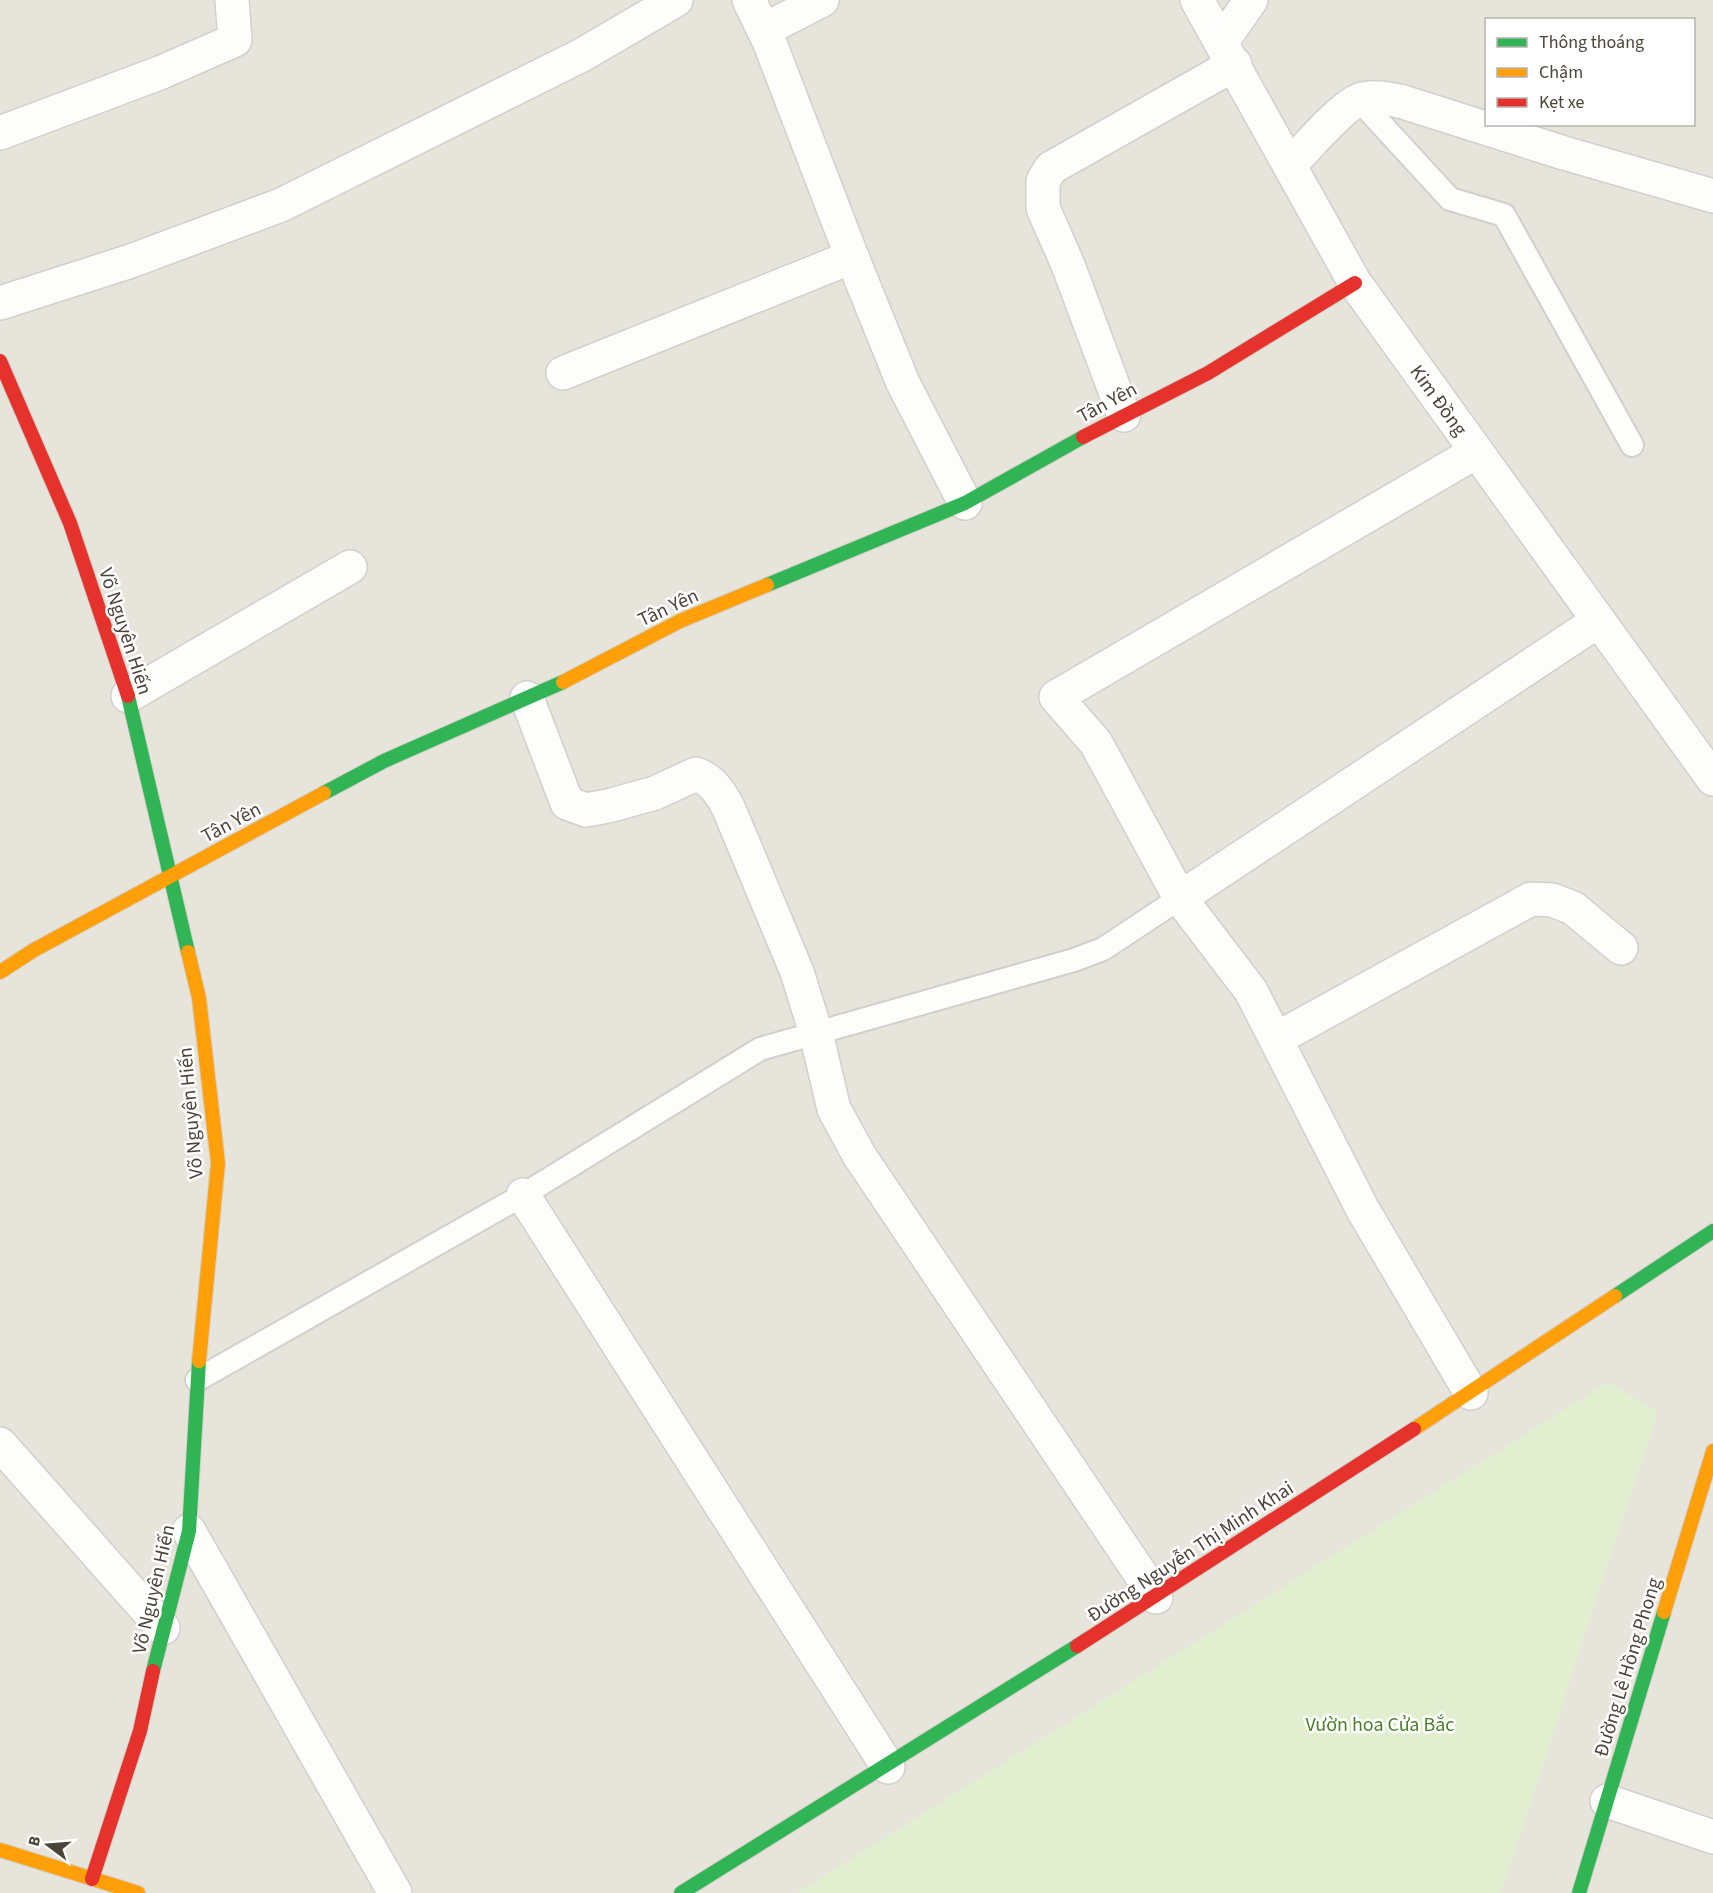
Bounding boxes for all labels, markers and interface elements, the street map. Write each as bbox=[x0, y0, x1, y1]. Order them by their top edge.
legend bbox=[1485, 18, 1695, 126]
text: Thông thoáng bbox=[1539, 30, 1644, 55]
text: Chậm bbox=[1539, 60, 1583, 85]
text: Kẹt xe bbox=[1539, 90, 1584, 115]
street label: Kim Đồng bbox=[1403, 359, 1474, 442]
street label: Tân Yên bbox=[1073, 376, 1142, 430]
street label: Võ Nguyên Hiến bbox=[91, 564, 159, 698]
street label: Tân Yên bbox=[634, 582, 703, 634]
street label: Tân Yên bbox=[197, 796, 266, 850]
street label: Võ Nguyên Hiến bbox=[171, 1046, 211, 1180]
street label: Đường Nguyễn Thị Minh Khai bbox=[1082, 1475, 1299, 1629]
street label: Võ Nguyên Hiến bbox=[126, 1522, 182, 1657]
street label: Đường Lê Hồng Phong bbox=[1587, 1574, 1669, 1760]
park label: Vườn hoa Cửa Bắc bbox=[1306, 1711, 1454, 1739]
north arrow bbox=[18, 1815, 78, 1875]
text: B bbox=[23, 1833, 47, 1849]

